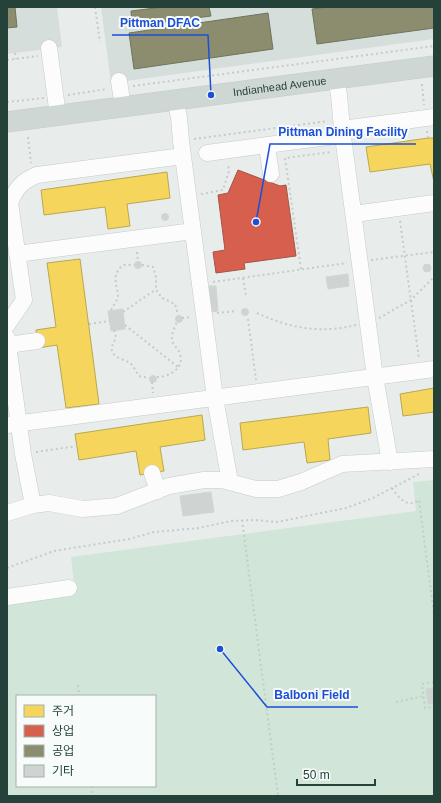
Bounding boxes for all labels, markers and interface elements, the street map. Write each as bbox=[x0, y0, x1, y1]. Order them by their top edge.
callout: Pittman DFAC bbox=[112, 11, 208, 35]
text: Pittman DFAC bbox=[120, 16, 200, 30]
street label: Indianhead Avenue bbox=[232, 74, 327, 98]
callout: Pittman Dining Facility bbox=[270, 120, 416, 144]
text: Pittman Dining Facility bbox=[278, 125, 408, 139]
callout: Balboni Field bbox=[267, 683, 358, 707]
text: Balboni Field bbox=[274, 688, 350, 702]
legend bbox=[16, 695, 156, 787]
text: 주거 bbox=[52, 704, 74, 718]
text: 상업 bbox=[52, 724, 74, 738]
text: 공업 bbox=[52, 744, 74, 758]
scale bar bbox=[297, 761, 375, 787]
text: 기타 bbox=[52, 764, 74, 778]
text: 50 m bbox=[303, 768, 330, 782]

